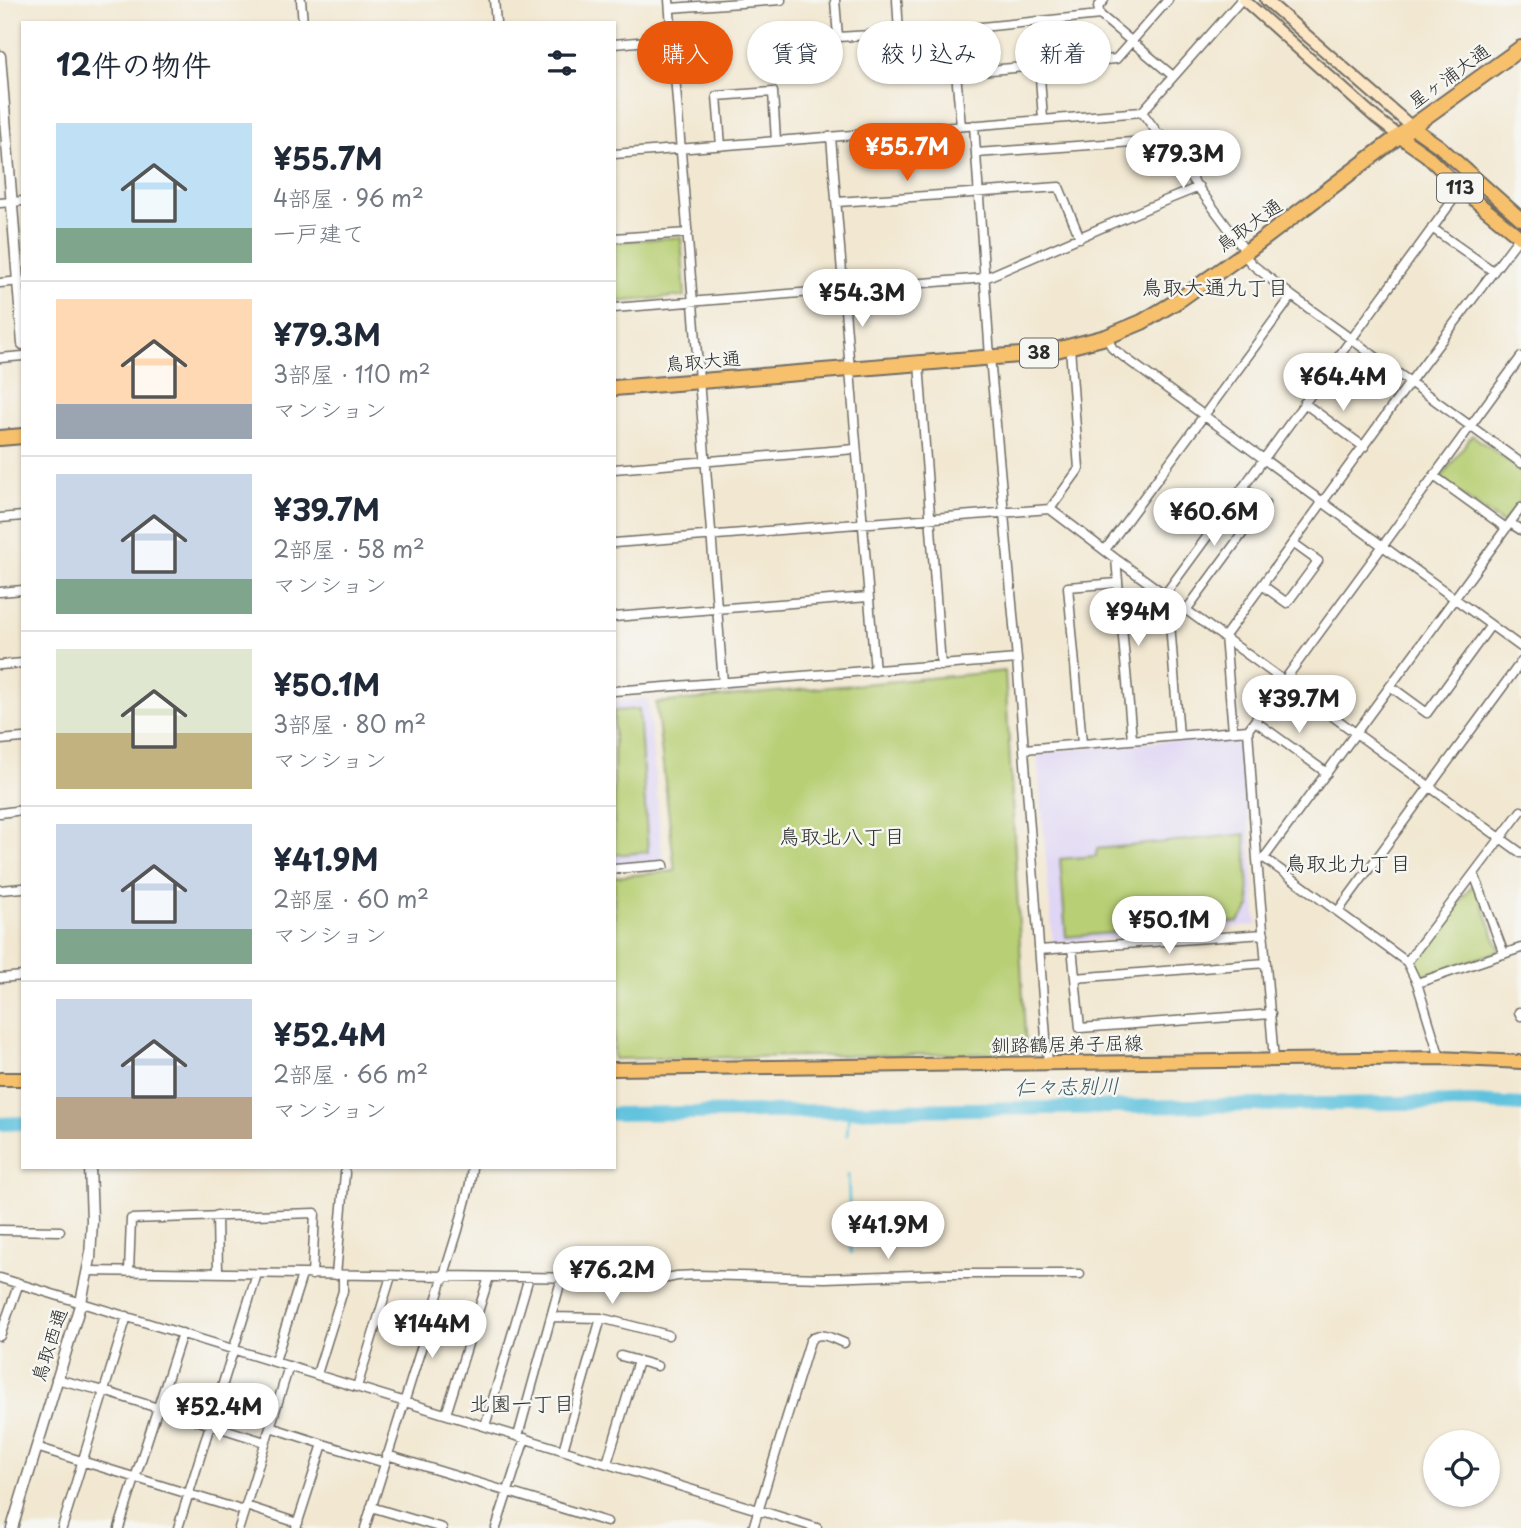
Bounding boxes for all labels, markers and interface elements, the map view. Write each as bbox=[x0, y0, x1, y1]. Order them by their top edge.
chip: 購入 bbox=[637, 21, 733, 84]
chip: 賃貸 bbox=[747, 21, 843, 84]
chip: 絞り込み bbox=[857, 21, 1001, 84]
chip: 新着 bbox=[1015, 21, 1111, 84]
street label: 星ヶ浦大通 bbox=[1402, 36, 1495, 114]
text: 12件の物件 bbox=[56, 41, 211, 86]
icon: filters bbox=[543, 44, 581, 82]
pin: ¥55.7M bbox=[850, 124, 964, 183]
text: ¥55.7M bbox=[865, 128, 949, 163]
pin: ¥79.3M bbox=[1126, 130, 1240, 190]
text: ¥55.7M bbox=[273, 135, 383, 180]
text: ¥79.3M bbox=[1142, 135, 1224, 170]
icon: home bbox=[112, 151, 196, 235]
road number: 113 bbox=[1437, 174, 1483, 202]
text: 4部屋 · 96 m² bbox=[273, 180, 424, 215]
street label: 鳥取大通 bbox=[1209, 191, 1287, 258]
text: 一戸建て bbox=[273, 215, 365, 250]
pin: ¥54.3M bbox=[805, 270, 919, 329]
district label: 鳥取大通九丁目 bbox=[1142, 270, 1289, 302]
text: ¥54.3M bbox=[819, 274, 906, 309]
text: ¥79.3M bbox=[273, 311, 381, 356]
icon: home bbox=[112, 327, 196, 411]
road number: 38 bbox=[1020, 338, 1058, 368]
street label: 鳥取大通 bbox=[664, 343, 742, 377]
pin: ¥64.4M bbox=[1286, 354, 1400, 413]
text: 3部屋 · 110 m² bbox=[273, 356, 431, 391]
text: ¥64.4M bbox=[1299, 358, 1387, 393]
text: マンション bbox=[273, 391, 387, 426]
text: ¥39.7M bbox=[273, 486, 380, 531]
pin: ¥60.6M bbox=[1157, 489, 1271, 548]
text: ¥60.6M bbox=[1169, 493, 1259, 528]
icon: home bbox=[112, 502, 196, 586]
text: 2部屋 · 58 m² bbox=[273, 531, 425, 566]
text: マンション bbox=[273, 566, 387, 601]
pin: ¥94M bbox=[1097, 588, 1179, 648]
text: ¥94M bbox=[1105, 593, 1171, 628]
text: ¥50.1M bbox=[273, 661, 380, 706]
pin: ¥39.7M bbox=[1242, 676, 1356, 735]
icon: home bbox=[112, 677, 196, 761]
text: ¥39.7M bbox=[1258, 680, 1340, 715]
text: 3部屋 · 80 m² bbox=[273, 706, 426, 741]
text: マンション bbox=[273, 741, 387, 776]
district label: 鳥取北八丁目 bbox=[779, 819, 905, 851]
text: ¥41.9M bbox=[273, 836, 379, 881]
district label: 鳥取北九丁目 bbox=[1285, 846, 1411, 878]
icon: home bbox=[112, 852, 196, 936]
text: 2部屋 · 60 m² bbox=[273, 881, 429, 916]
pin: ¥50.1M bbox=[1112, 897, 1226, 956]
text: ¥50.1M bbox=[1128, 901, 1210, 936]
text: マンション bbox=[273, 916, 387, 951]
text: ¥52.4M bbox=[273, 1011, 386, 1056]
icon: home bbox=[112, 1027, 196, 1111]
street label: 釧路鶴居弟子屈線 bbox=[991, 1028, 1143, 1058]
text: 2部屋 · 66 m² bbox=[273, 1056, 428, 1091]
water label: 仁々志別川 bbox=[1014, 1068, 1120, 1102]
text: マンション bbox=[273, 1091, 387, 1126]
pin: ¥41.9M bbox=[831, 1202, 945, 1261]
text: ¥41.9M bbox=[848, 1206, 928, 1241]
pin: ¥76.2M bbox=[555, 1246, 669, 1306]
text: ¥76.2M bbox=[569, 1251, 655, 1286]
pin: ¥144M bbox=[383, 1300, 481, 1360]
street label: 鳥取西通 bbox=[23, 1304, 73, 1385]
text: ¥144M bbox=[394, 1305, 470, 1340]
pin: ¥52.4M bbox=[162, 1384, 276, 1443]
district label: 北園一丁目 bbox=[470, 1386, 575, 1418]
text: ¥52.4M bbox=[176, 1388, 262, 1423]
map controls bbox=[1423, 1430, 1500, 1507]
button: locate bbox=[1423, 1430, 1500, 1507]

